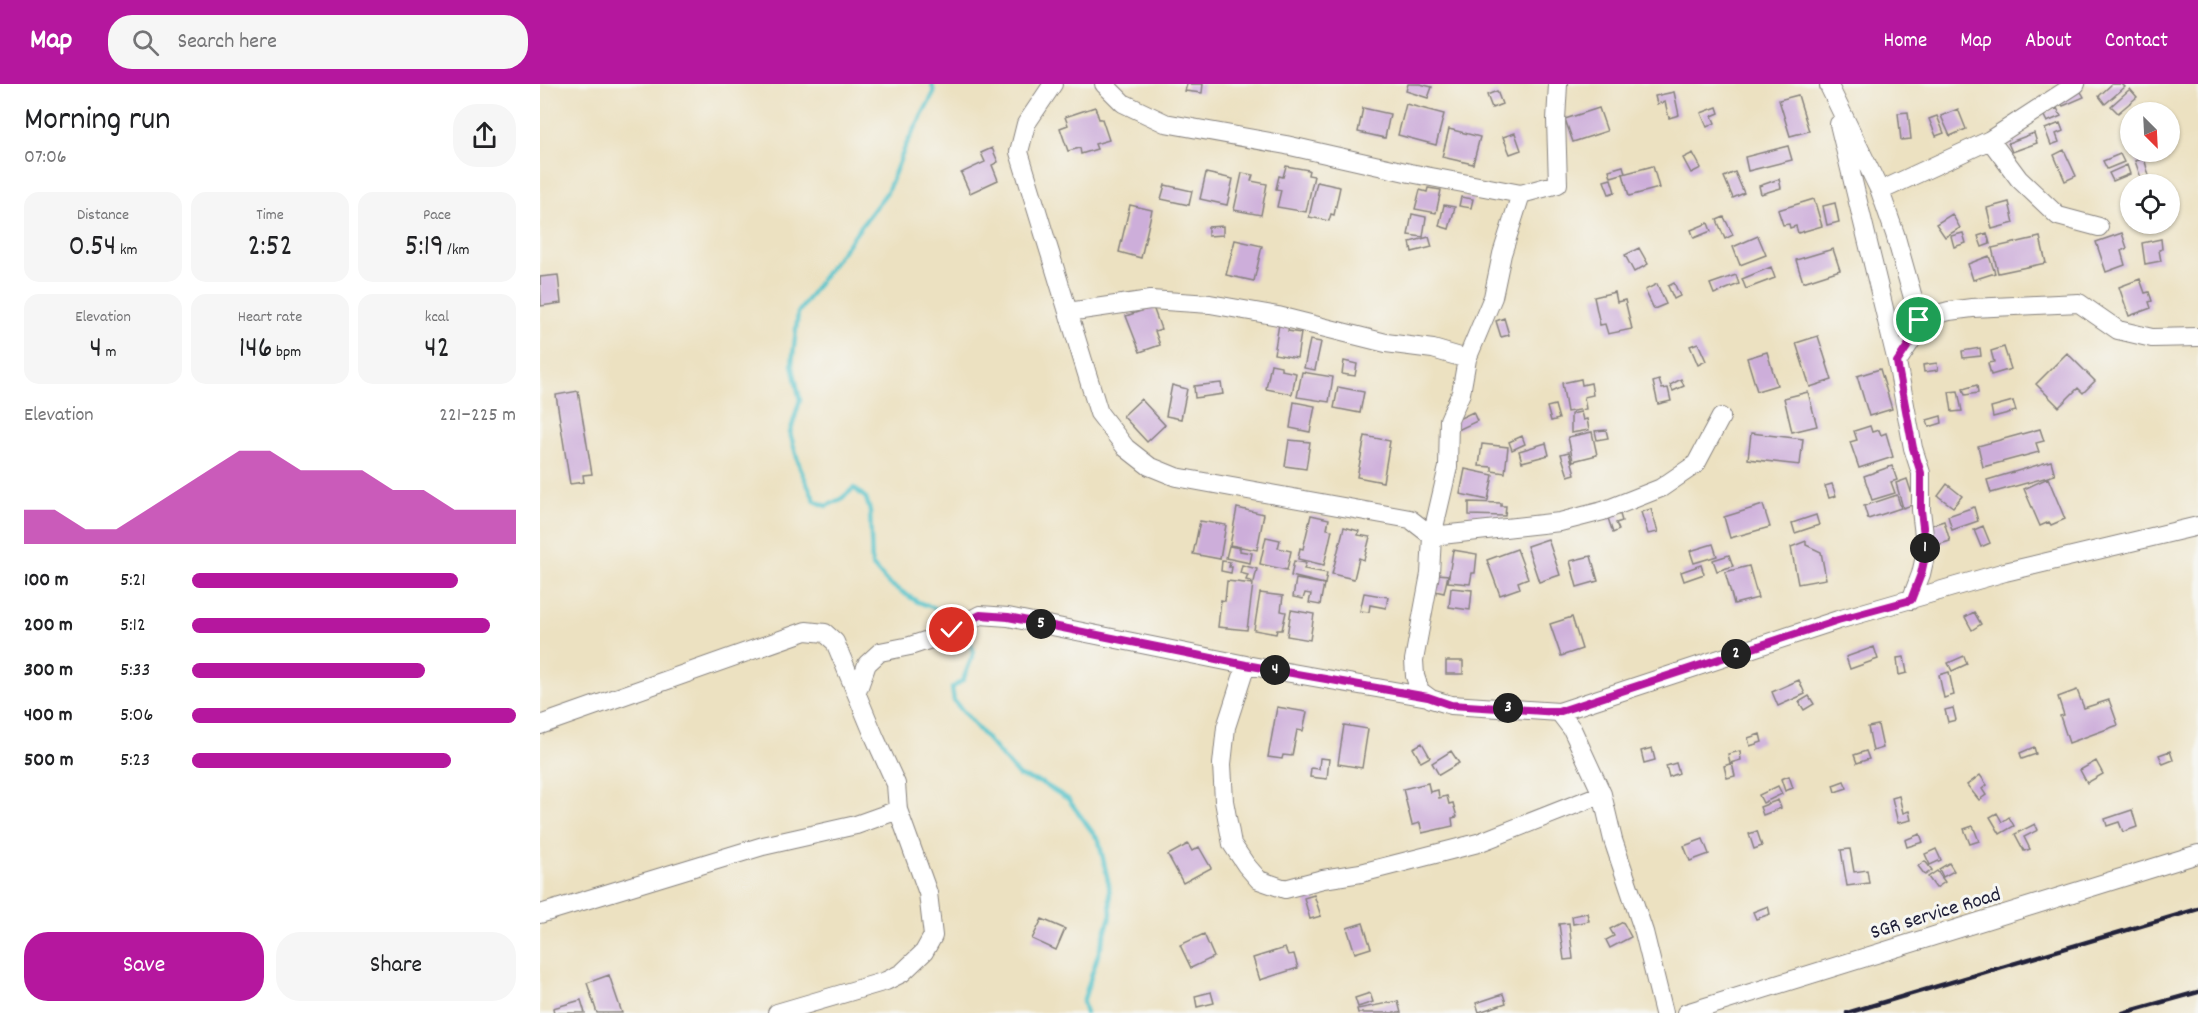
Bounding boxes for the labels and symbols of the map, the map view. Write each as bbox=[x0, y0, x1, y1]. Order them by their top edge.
north arrow bbox=[2120, 102, 2180, 162]
pin bbox=[1893, 294, 1944, 345]
pin: 1 bbox=[1910, 533, 1940, 563]
pin bbox=[926, 604, 977, 655]
pin: 5 bbox=[1026, 609, 1056, 639]
pin: 2 bbox=[1721, 639, 1751, 669]
pin: 4 bbox=[1260, 655, 1290, 685]
pin: 3 bbox=[1493, 693, 1523, 723]
street label: SGR service Road bbox=[1867, 881, 2005, 949]

